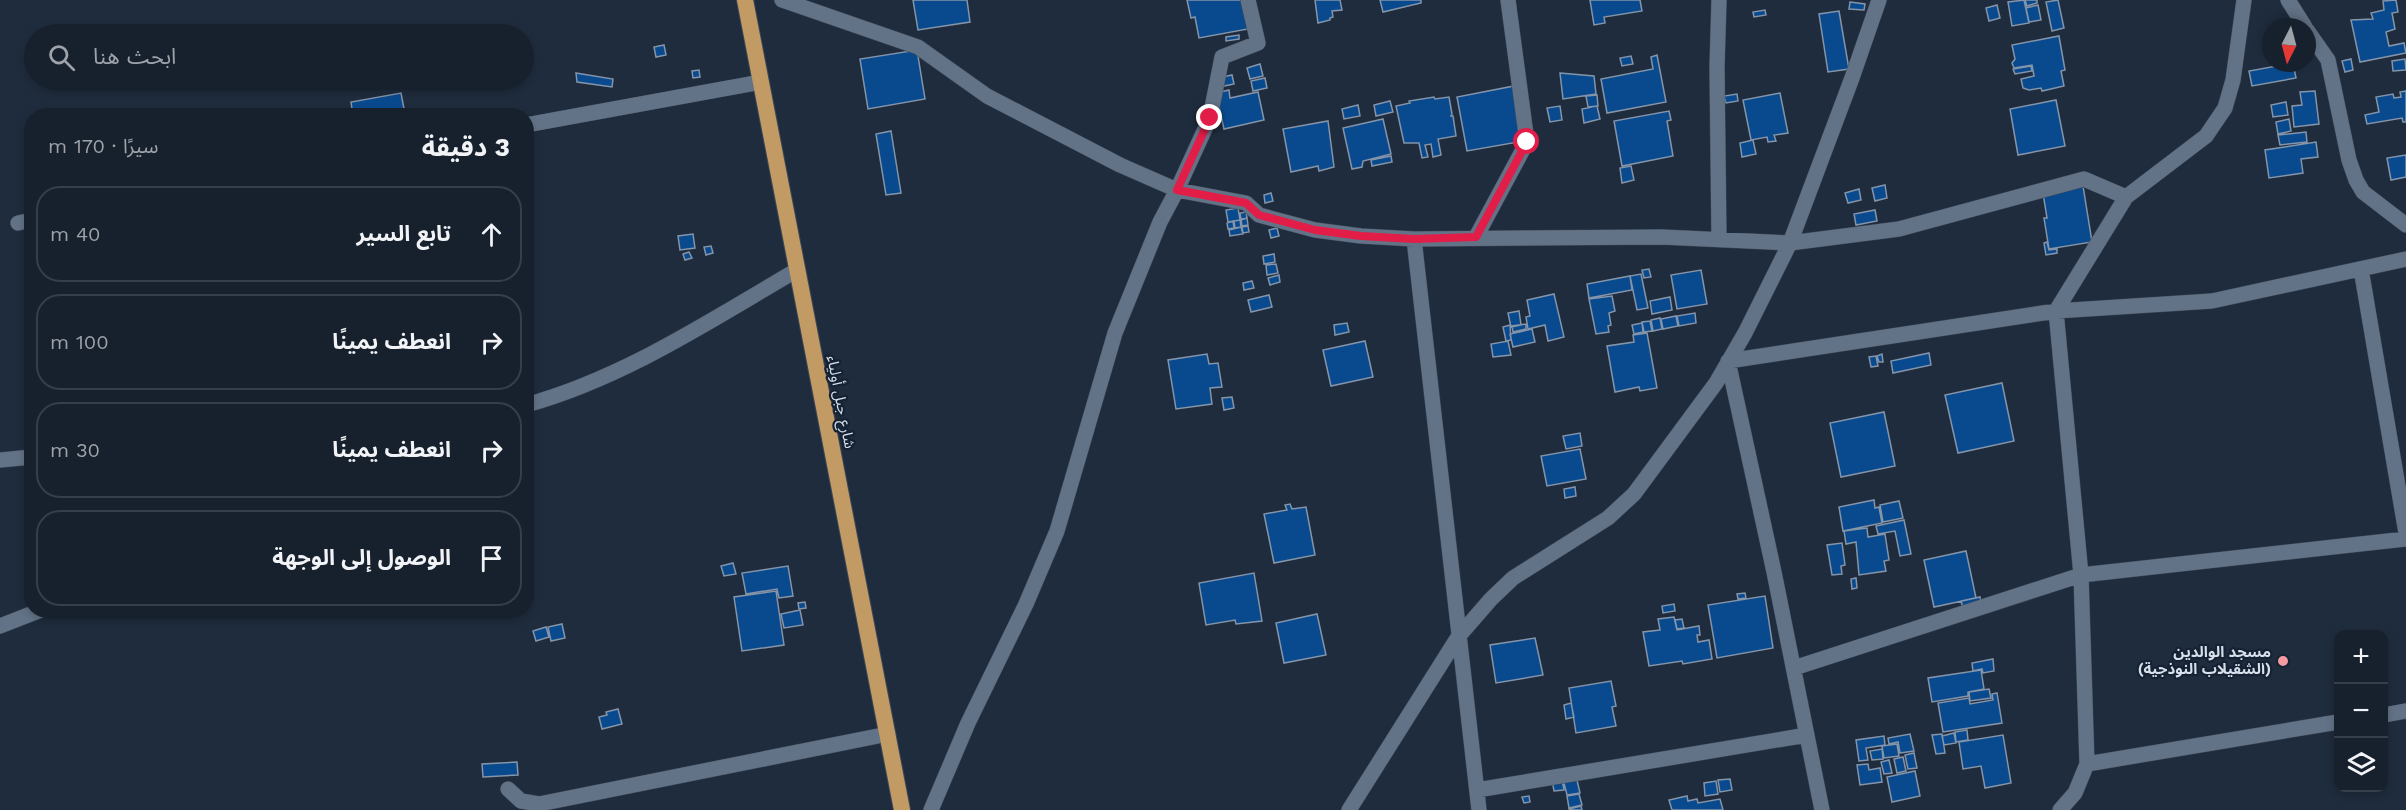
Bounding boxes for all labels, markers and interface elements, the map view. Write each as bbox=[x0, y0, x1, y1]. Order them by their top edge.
north arrow bbox=[2262, 18, 2316, 72]
search box bbox=[24, 24, 534, 90]
icon: search bbox=[45, 41, 78, 74]
text: ابحث هنا bbox=[93, 44, 176, 69]
route end bbox=[1196, 104, 1222, 130]
route start bbox=[1513, 128, 1539, 154]
text: 3 دقيقة bbox=[422, 132, 510, 162]
text: سيرًا · 170 m bbox=[48, 134, 158, 158]
icon: ahead bbox=[475, 218, 508, 251]
text: تابع السير bbox=[356, 221, 451, 246]
text: 40 m bbox=[50, 222, 101, 246]
icon: right bbox=[475, 326, 508, 359]
text: انعطف يمينًا bbox=[332, 329, 451, 354]
text: 100 m bbox=[50, 330, 109, 354]
street label: شارع جبل أولياء bbox=[820, 354, 859, 451]
icon: right bbox=[475, 434, 508, 467]
text: انعطف يمينًا bbox=[332, 437, 451, 462]
text: 30 m bbox=[50, 438, 100, 462]
icon: arrive bbox=[475, 542, 508, 575]
text: الوصول إلى الوجهة bbox=[272, 545, 451, 570]
map controls bbox=[2334, 630, 2388, 792]
button: + bbox=[2334, 630, 2388, 684]
place label: مسجد الوالدين (الشقيلاب النوذجية) bbox=[2138, 643, 2271, 678]
marker: مسجد الوالدين (الشقيلاب النوذجية) bbox=[2276, 654, 2290, 668]
button: − bbox=[2334, 684, 2388, 738]
button: layers bbox=[2334, 738, 2388, 792]

